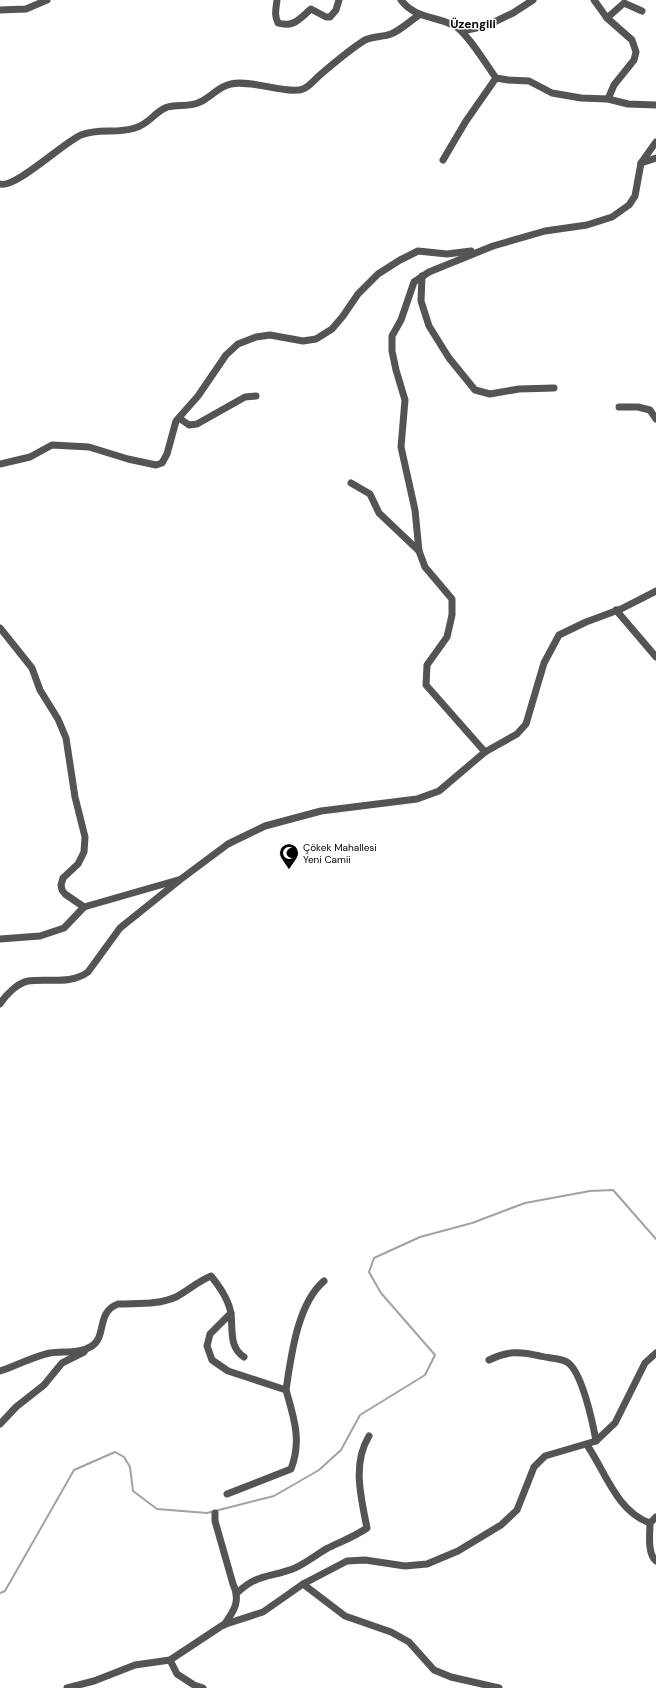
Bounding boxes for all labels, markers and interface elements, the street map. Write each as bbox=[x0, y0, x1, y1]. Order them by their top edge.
district label: Üzengili bbox=[450, 16, 496, 32]
place label: Çökek Mahallesi Yeni Camii bbox=[303, 841, 377, 866]
mosque icon: Çökek Mahallesi Yeni Camii bbox=[278, 842, 300, 870]

